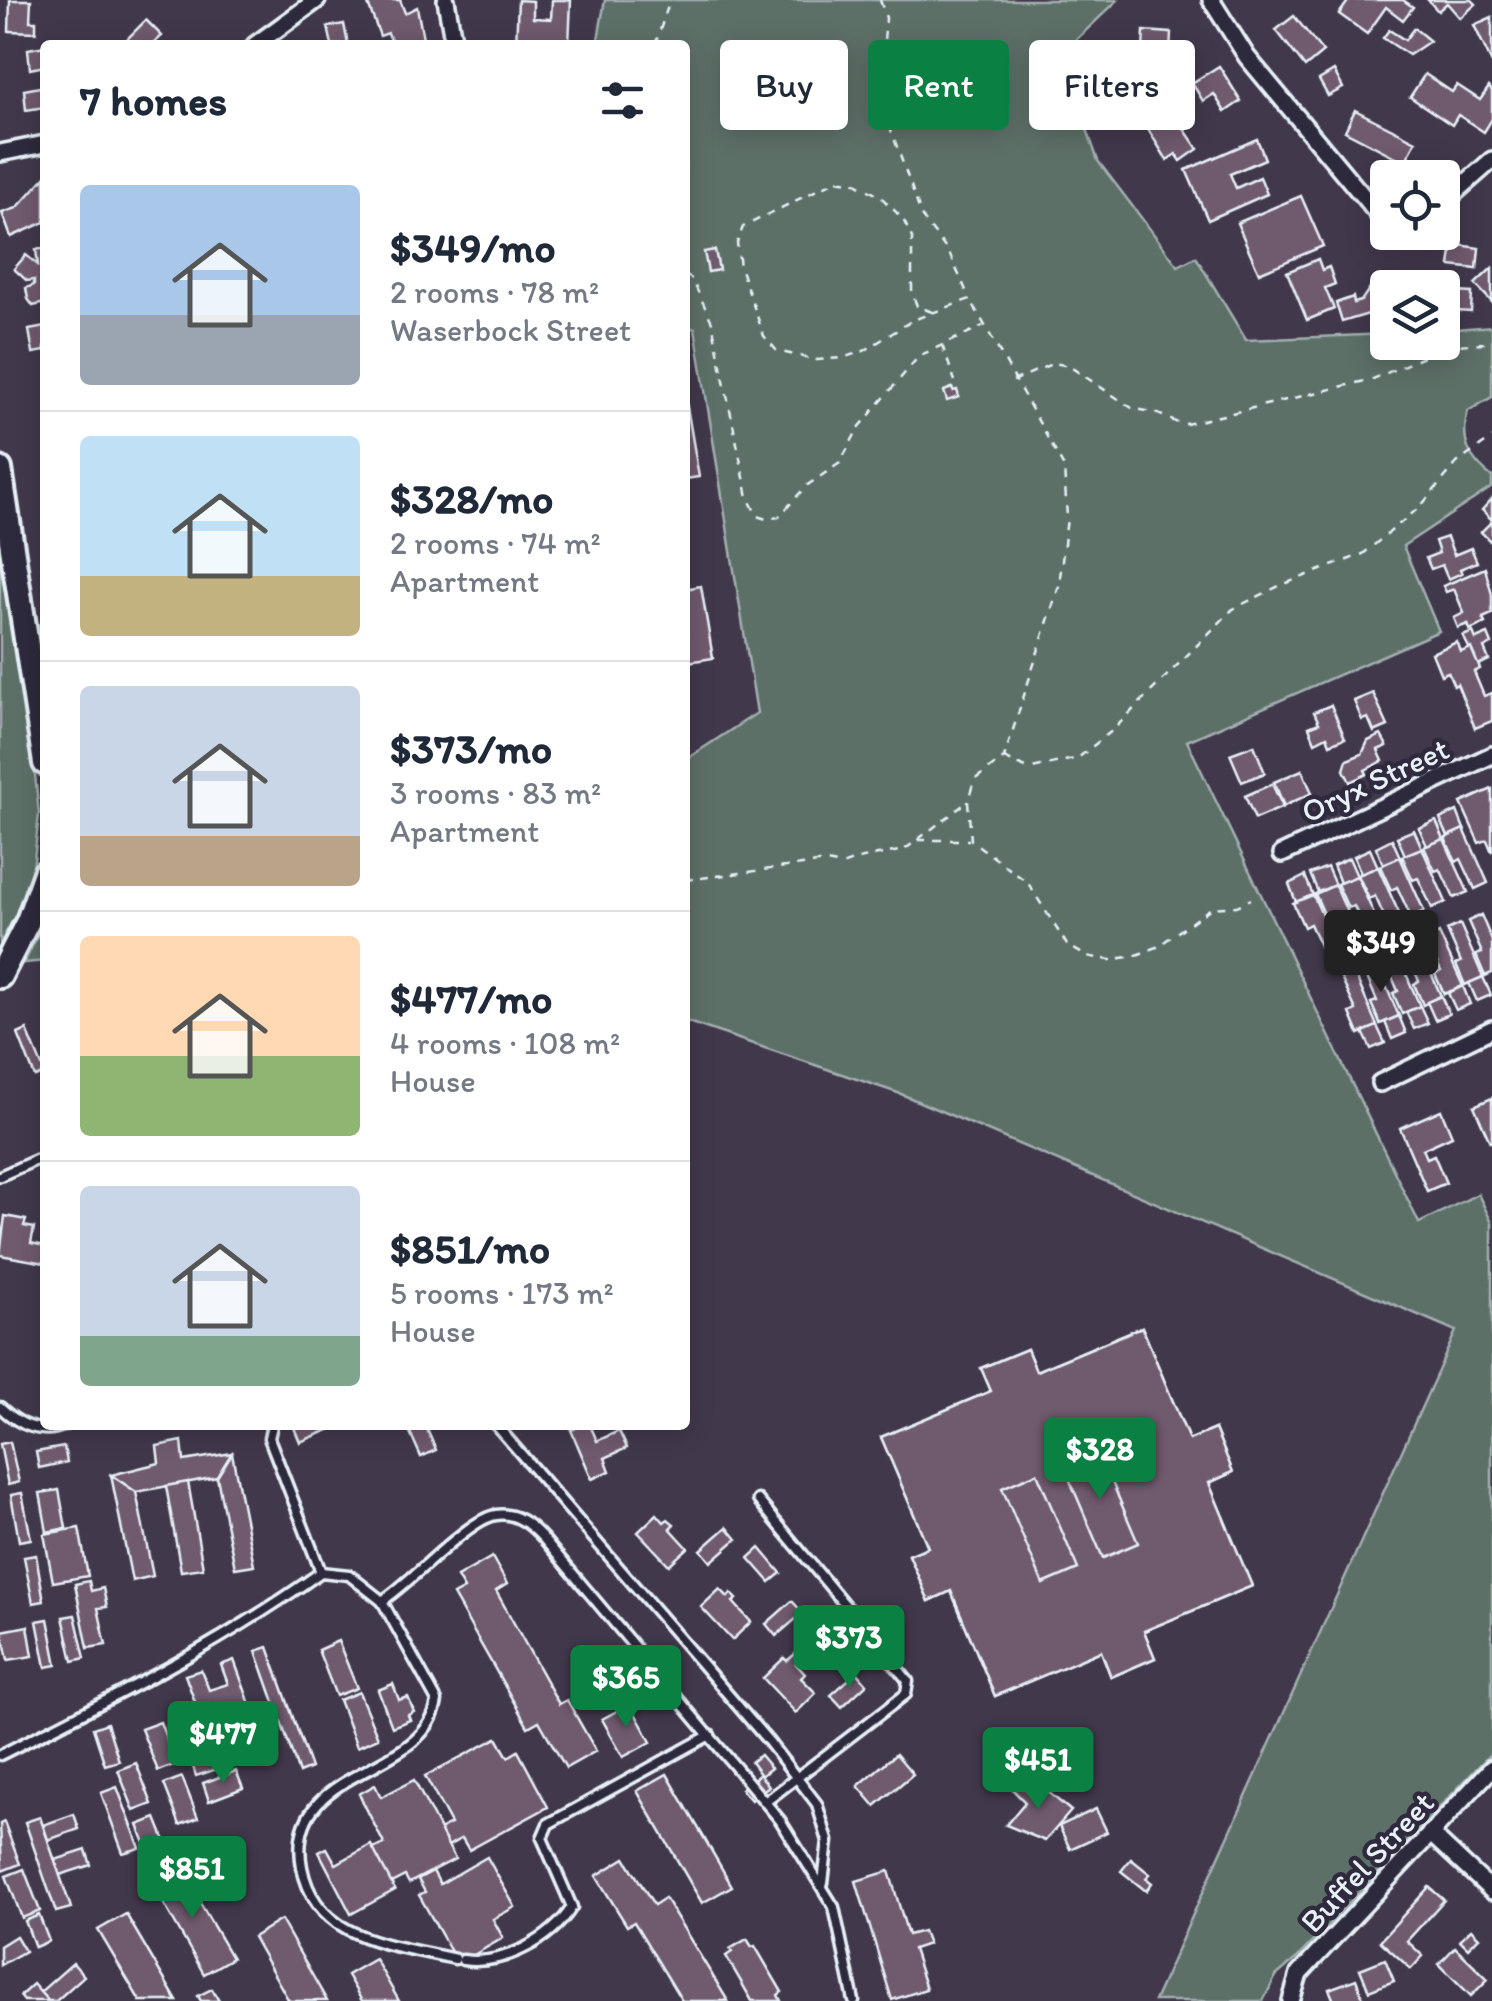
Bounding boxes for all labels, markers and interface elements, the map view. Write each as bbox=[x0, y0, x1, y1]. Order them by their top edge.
chip: Buy bbox=[720, 40, 848, 130]
chip: Rent bbox=[868, 40, 1009, 130]
chip: Filters bbox=[1029, 40, 1195, 130]
icon: filters bbox=[595, 73, 650, 128]
text: 7 homes bbox=[80, 75, 227, 126]
map controls bbox=[1370, 160, 1460, 360]
button: locate bbox=[1370, 160, 1460, 250]
text: $349/mo bbox=[390, 222, 556, 273]
icon: home bbox=[160, 225, 280, 345]
button: layers bbox=[1370, 270, 1460, 360]
text: 2 rooms · 78 m² bbox=[390, 273, 599, 311]
text: Waserbock Street bbox=[390, 311, 631, 349]
text: $328/mo bbox=[390, 473, 554, 524]
icon: home bbox=[160, 476, 280, 596]
text: 2 rooms · 74 m² bbox=[390, 524, 601, 562]
text: Apartment bbox=[390, 562, 539, 600]
text: $373/mo bbox=[390, 723, 552, 774]
icon: home bbox=[160, 726, 280, 846]
street label: Oryx Street bbox=[1295, 729, 1455, 831]
text: 3 rooms · 83 m² bbox=[390, 774, 601, 812]
text: Apartment bbox=[390, 812, 539, 850]
pin: $349 bbox=[1322, 910, 1440, 995]
text: $349 bbox=[1346, 923, 1416, 961]
text: $477/mo bbox=[390, 973, 553, 1024]
icon: home bbox=[160, 976, 280, 1096]
text: 4 rooms · 108 m² bbox=[390, 1024, 620, 1062]
text: House bbox=[390, 1062, 476, 1100]
text: $851/mo bbox=[390, 1223, 550, 1274]
icon: home bbox=[160, 1226, 280, 1346]
text: 5 rooms · 173 m² bbox=[390, 1274, 614, 1312]
text: House bbox=[390, 1312, 476, 1350]
pin: $328 bbox=[1041, 1417, 1159, 1502]
text: $328 bbox=[1066, 1430, 1134, 1468]
pin: $373 bbox=[790, 1605, 908, 1690]
text: $373 bbox=[816, 1618, 882, 1656]
pin: $365 bbox=[567, 1645, 685, 1730]
text: $365 bbox=[592, 1658, 660, 1696]
pin: $477 bbox=[164, 1701, 282, 1786]
text: $477 bbox=[189, 1714, 257, 1752]
pin: $451 bbox=[979, 1727, 1097, 1812]
text: $451 bbox=[1004, 1740, 1072, 1778]
street label: Buffel Street bbox=[1292, 1784, 1442, 1940]
pin: $851 bbox=[133, 1836, 251, 1921]
text: $851 bbox=[159, 1849, 225, 1887]

